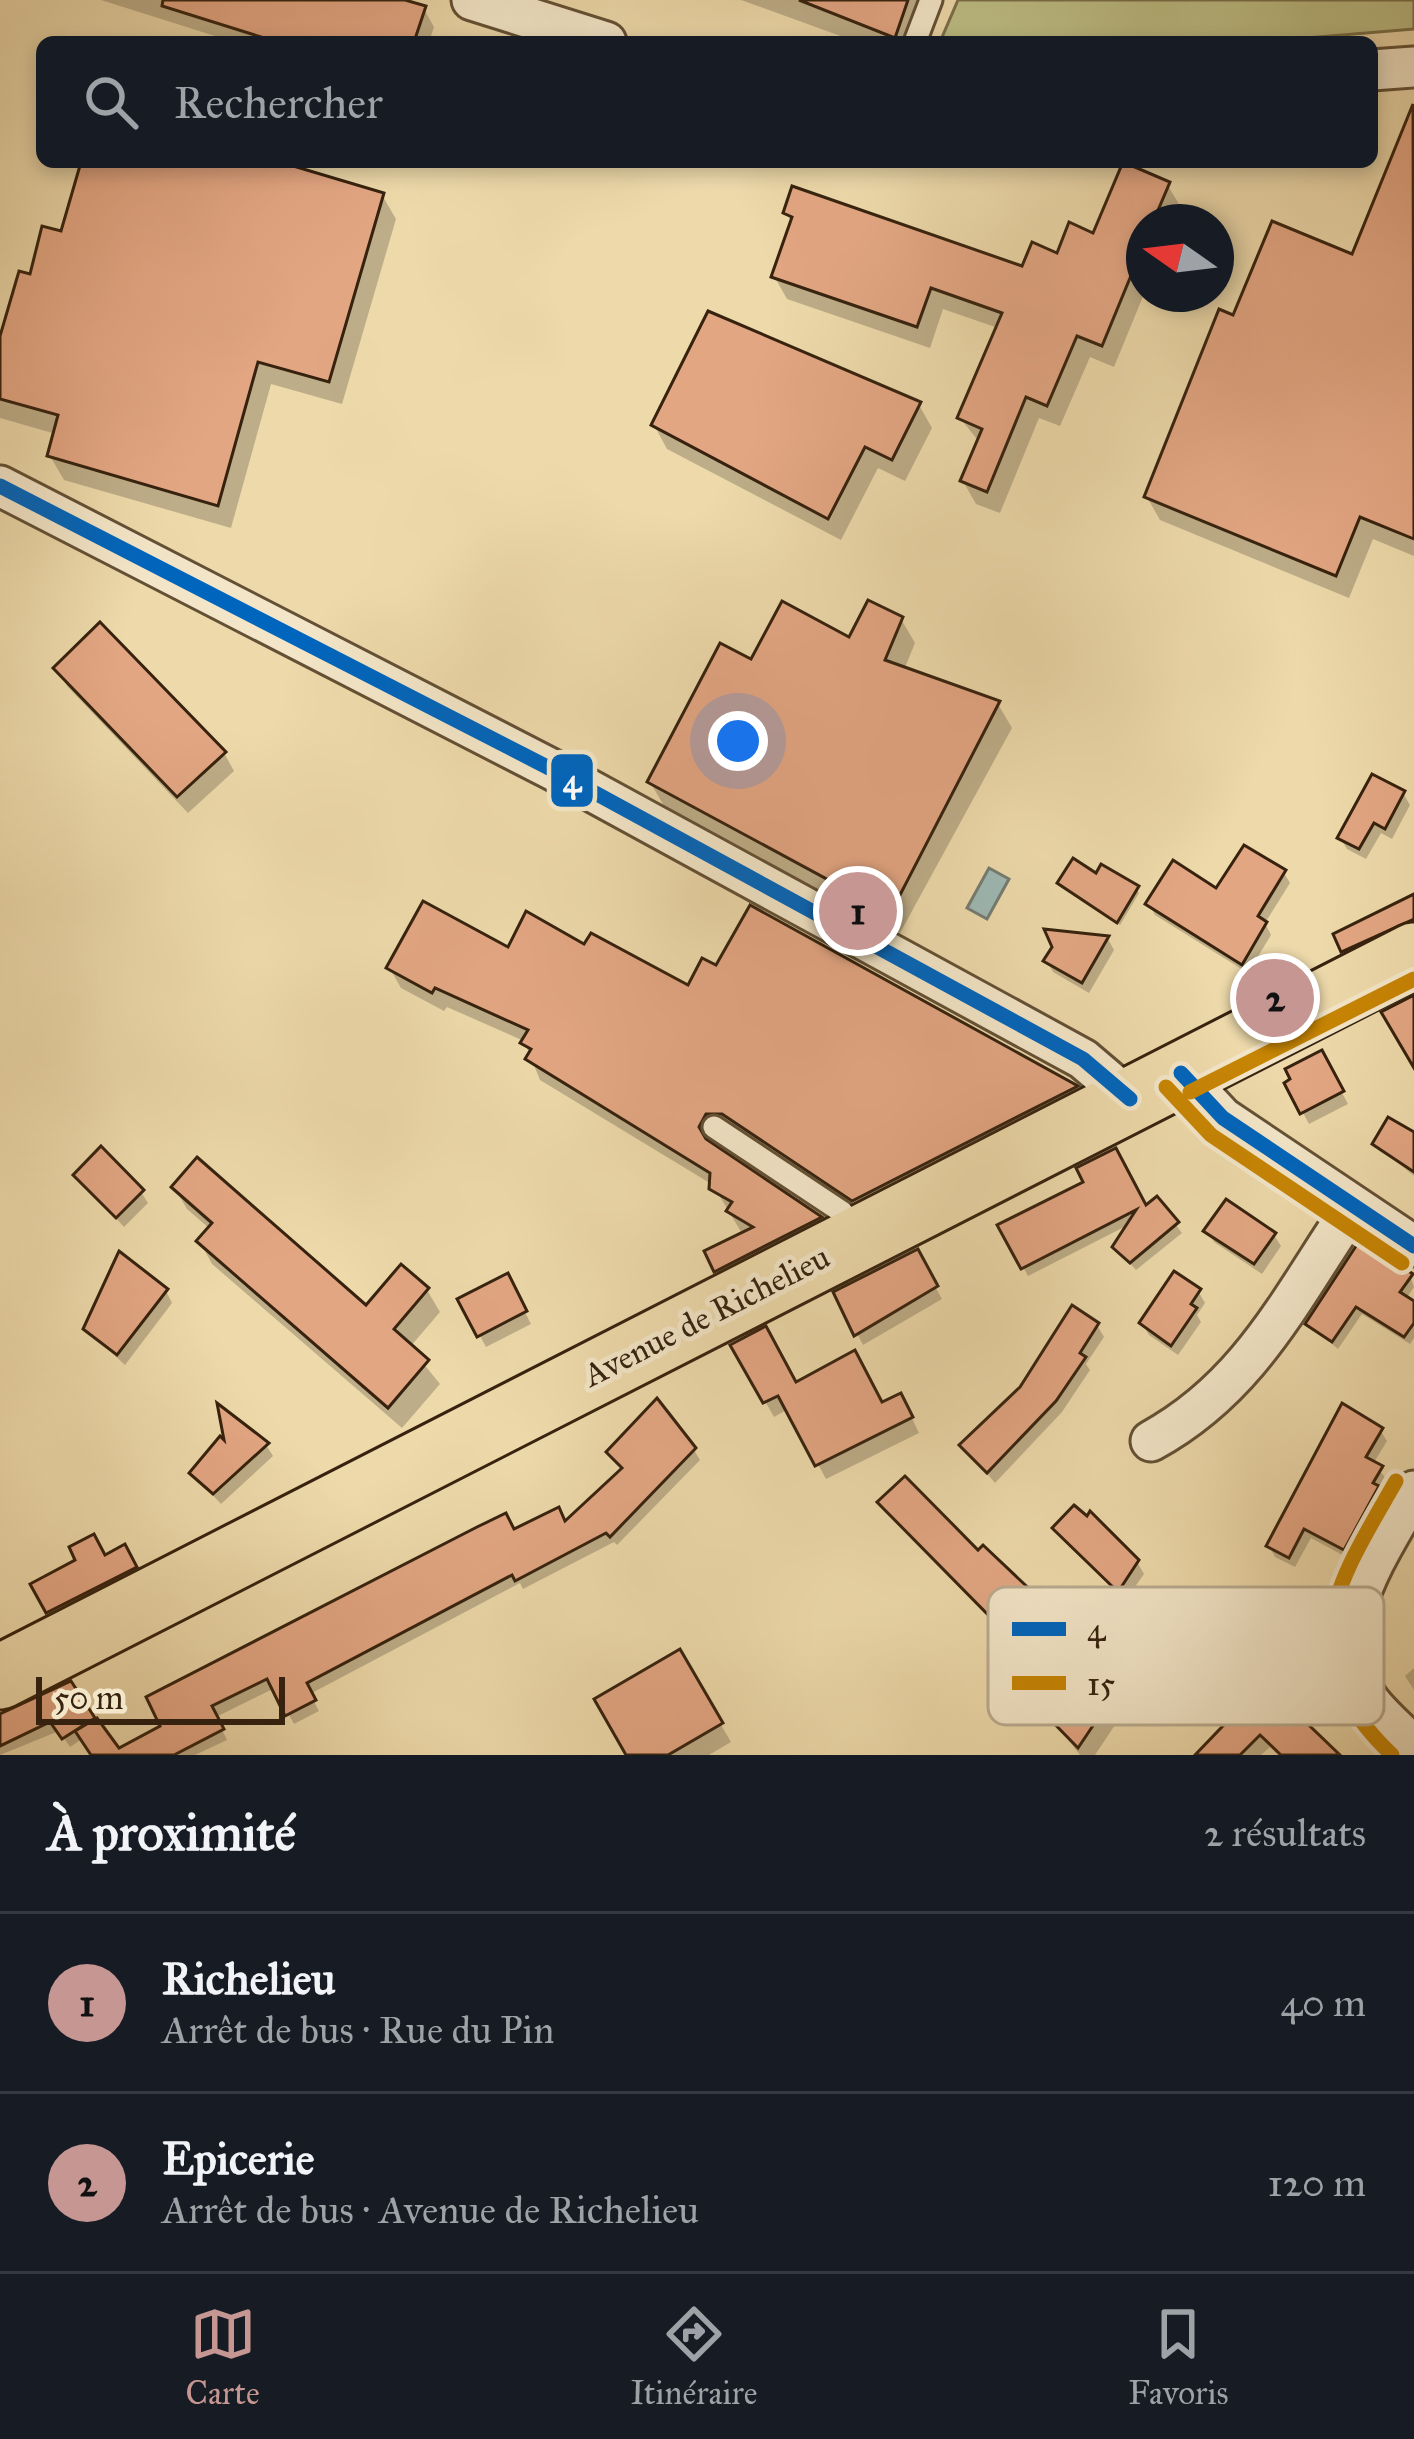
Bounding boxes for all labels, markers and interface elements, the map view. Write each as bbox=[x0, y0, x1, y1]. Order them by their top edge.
search box bbox=[36, 36, 1378, 168]
icon: search bbox=[78, 69, 144, 135]
text: Rechercher bbox=[174, 75, 383, 130]
north arrow bbox=[1126, 204, 1234, 312]
your location bbox=[708, 711, 768, 771]
line badge: 4 bbox=[549, 752, 595, 809]
text: 4 bbox=[563, 761, 583, 801]
pin: 1 bbox=[819, 866, 897, 956]
pin: 2 bbox=[1236, 953, 1314, 1043]
street label: Avenue de Richelieu bbox=[575, 1237, 836, 1396]
legend bbox=[988, 1587, 1384, 1725]
text: 4 bbox=[1087, 1610, 1107, 1650]
text: 15 bbox=[1087, 1664, 1115, 1704]
scale bar bbox=[36, 1671, 285, 1724]
text: 50 m bbox=[54, 1678, 123, 1718]
text: À proximité bbox=[48, 1802, 296, 1864]
text: 2 résultats bbox=[1204, 1809, 1366, 1857]
text: Richelieu bbox=[162, 1951, 336, 2006]
text: 1 bbox=[79, 1979, 95, 2027]
text: 40 m bbox=[1280, 1979, 1366, 2027]
text: Arrêt de bus · Rue du Pin bbox=[162, 2006, 554, 2054]
text: Epicerie bbox=[162, 2131, 314, 2186]
text: 2 bbox=[77, 2159, 97, 2207]
text: 120 m bbox=[1267, 2159, 1366, 2207]
text: Arrêt de bus · Avenue de Richelieu bbox=[162, 2186, 699, 2234]
tab: Carte bbox=[185, 2301, 260, 2413]
tab: Itinéraire bbox=[630, 2301, 758, 2413]
tab: Favoris bbox=[1128, 2301, 1229, 2413]

